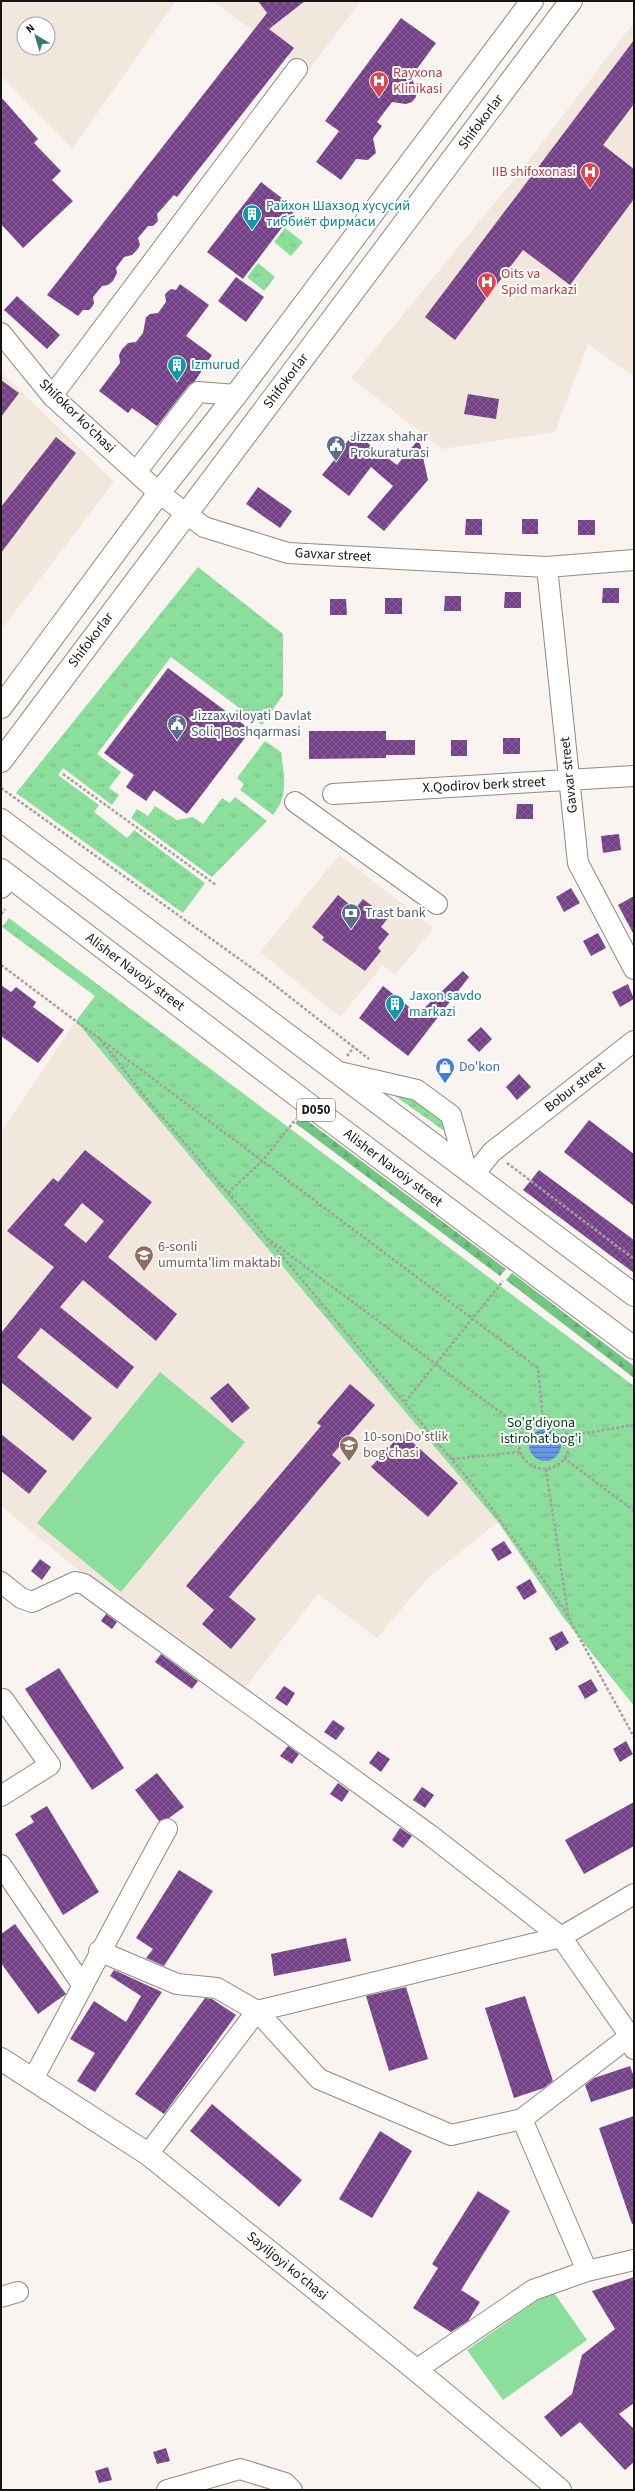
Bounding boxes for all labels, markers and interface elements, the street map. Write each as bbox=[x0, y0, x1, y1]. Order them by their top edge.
north arrow bbox=[16, 16, 56, 56]
text: N bbox=[23, 20, 38, 37]
place label: Rayxona Klinikasi bbox=[393, 63, 443, 99]
hospital icon: Rayxona Klinikasi bbox=[368, 70, 390, 98]
street label: Shifokorlar bbox=[454, 90, 509, 154]
hospital icon: IIB shifoxonasi bbox=[579, 161, 601, 189]
place label: IIB shifoxonasi bbox=[492, 162, 576, 182]
place label: Райхон Шахзод хусусий тиббиёт фирмаси bbox=[266, 196, 410, 232]
building icon: Райхон Шахзод хусусий тиббиёт фирмаси bbox=[241, 203, 263, 231]
place label: Oits va Spid markazi bbox=[501, 264, 577, 300]
hospital icon: Oits va Spid markazi bbox=[476, 271, 498, 299]
street label: Shifokorlar bbox=[259, 349, 314, 413]
building icon: Izmurud bbox=[166, 354, 188, 382]
place label: Izmurud bbox=[191, 355, 240, 375]
street label: Shifokor ko'chasi bbox=[34, 374, 120, 458]
place label: Jizzax shahar Prokuraturasi bbox=[350, 427, 429, 463]
public building icon: Jizzax shahar Prokuraturasi bbox=[325, 434, 347, 462]
street label: Gavxar street bbox=[294, 543, 372, 567]
street label: Shifokorlar bbox=[64, 608, 119, 672]
place label: Jizzax viloyati Davlat Soliq Boshqarmasi bbox=[191, 706, 312, 742]
public building icon: Jizzax viloyati Davlat Soliq Boshqarmasi bbox=[166, 713, 188, 741]
street label: Gavxar street bbox=[555, 736, 583, 814]
street label: X.Qodirov berk street bbox=[422, 772, 546, 798]
bank icon: Trast bank bbox=[340, 902, 362, 930]
place label: Trast bank bbox=[365, 903, 426, 923]
street label: Alisher Navoiy street bbox=[81, 928, 189, 1016]
place label: Jaxon savdo markazi bbox=[409, 986, 482, 1022]
building icon: Jaxon savdo markazi bbox=[384, 993, 406, 1021]
shop icon: Do'kon bbox=[434, 1056, 456, 1084]
place label: Do'kon bbox=[459, 1057, 500, 1077]
street label: Bobur street bbox=[540, 1057, 610, 1117]
road number: D050 bbox=[297, 1099, 335, 1121]
street label: Alisher Navoiy street bbox=[339, 1124, 447, 1212]
place label: 6-sonli umumta'lim maktabi bbox=[158, 1237, 281, 1273]
school or university icon: 6-sonli umumta'lim maktabi bbox=[133, 1244, 155, 1272]
park label: So'g'diyona istirohat bog'i bbox=[501, 1413, 581, 1449]
place label: 10-son Do'stlik bog'chasi bbox=[363, 1427, 449, 1463]
school or university icon: 10-son Do'stlik bog'chasi bbox=[338, 1434, 360, 1462]
street label: Sayiljoyi ko'chasi bbox=[242, 2227, 332, 2305]

